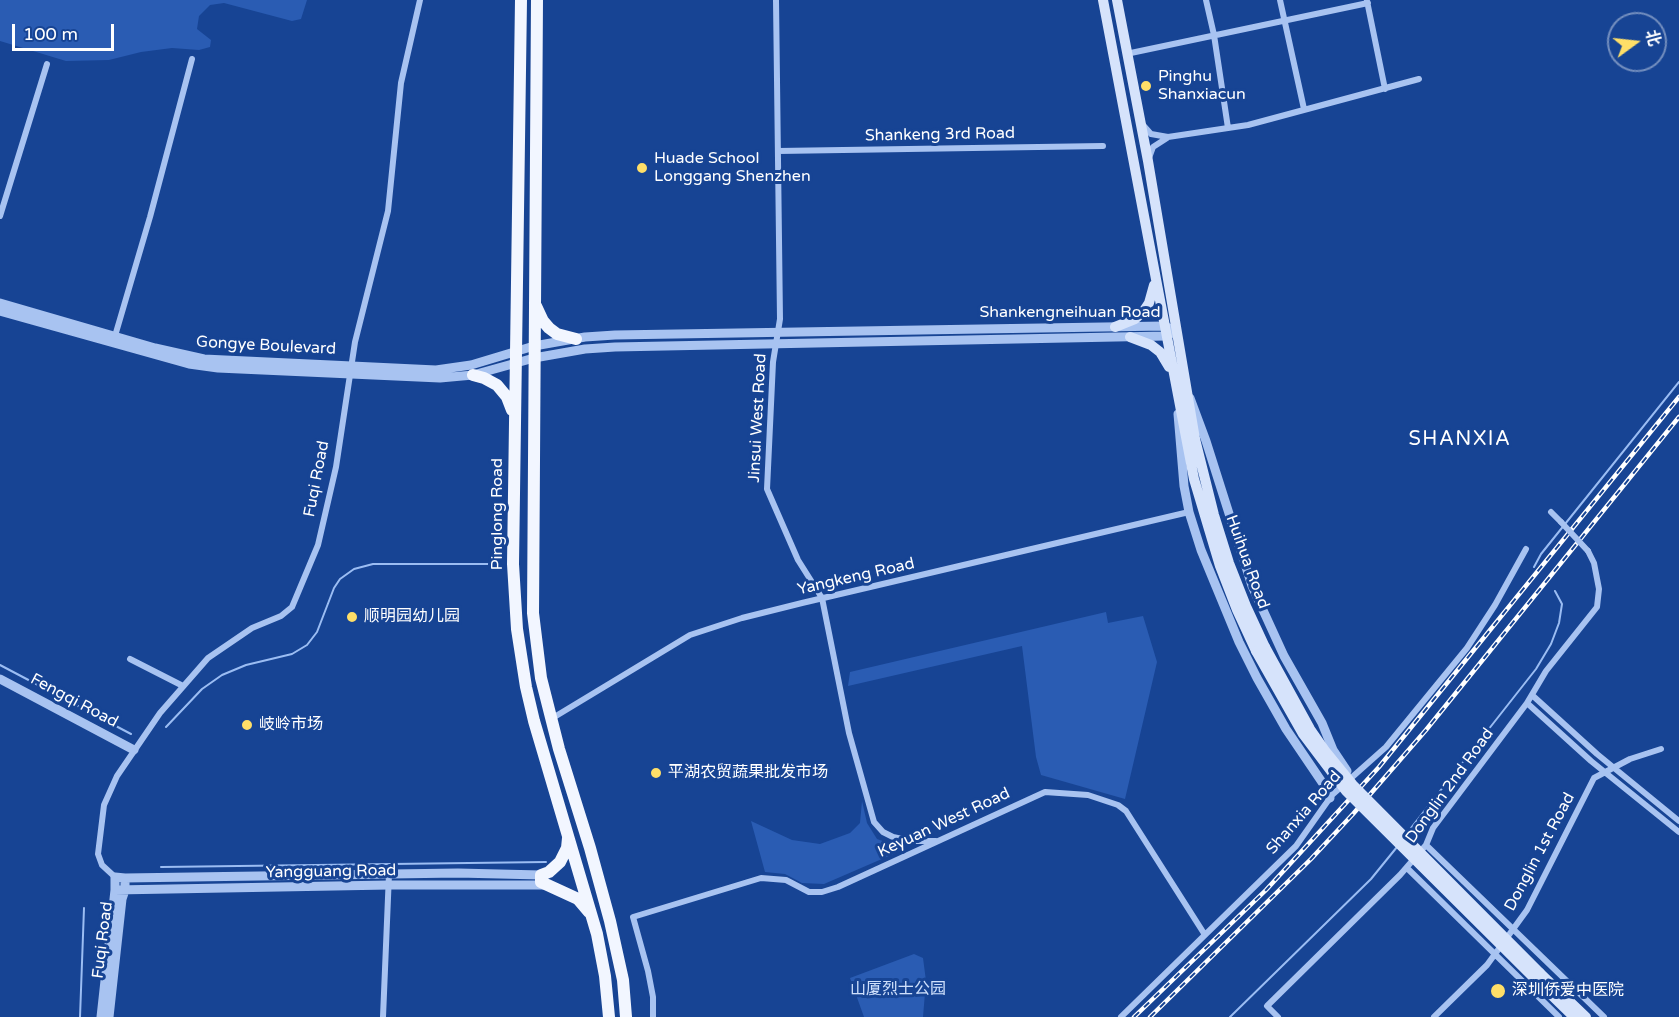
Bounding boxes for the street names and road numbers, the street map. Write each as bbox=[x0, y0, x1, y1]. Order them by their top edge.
street label: Shankeng 3rd Road bbox=[865, 124, 1015, 146]
street label: Shankengneihuan Road bbox=[980, 303, 1160, 323]
street label: Gongye Boulevard bbox=[196, 333, 336, 359]
street label: Jinsui West Road bbox=[745, 353, 771, 483]
street label: Fuqi Road bbox=[300, 439, 334, 519]
street label: Pinglong Road bbox=[488, 458, 508, 570]
street label: Huihua Road bbox=[1221, 512, 1273, 612]
street label: Yangkeng Road bbox=[796, 554, 916, 600]
street label: Fengqi Road bbox=[27, 670, 121, 732]
street label: Donglin 2nd Road bbox=[1402, 725, 1498, 847]
street label: Shanxia Road bbox=[1263, 767, 1345, 859]
street label: Keyuan West Road bbox=[875, 784, 1013, 862]
street label: Donglin 1st Road bbox=[1501, 790, 1579, 914]
street label: Yangguang Road bbox=[265, 861, 397, 883]
street label: Fuqi Road bbox=[89, 900, 117, 980]

